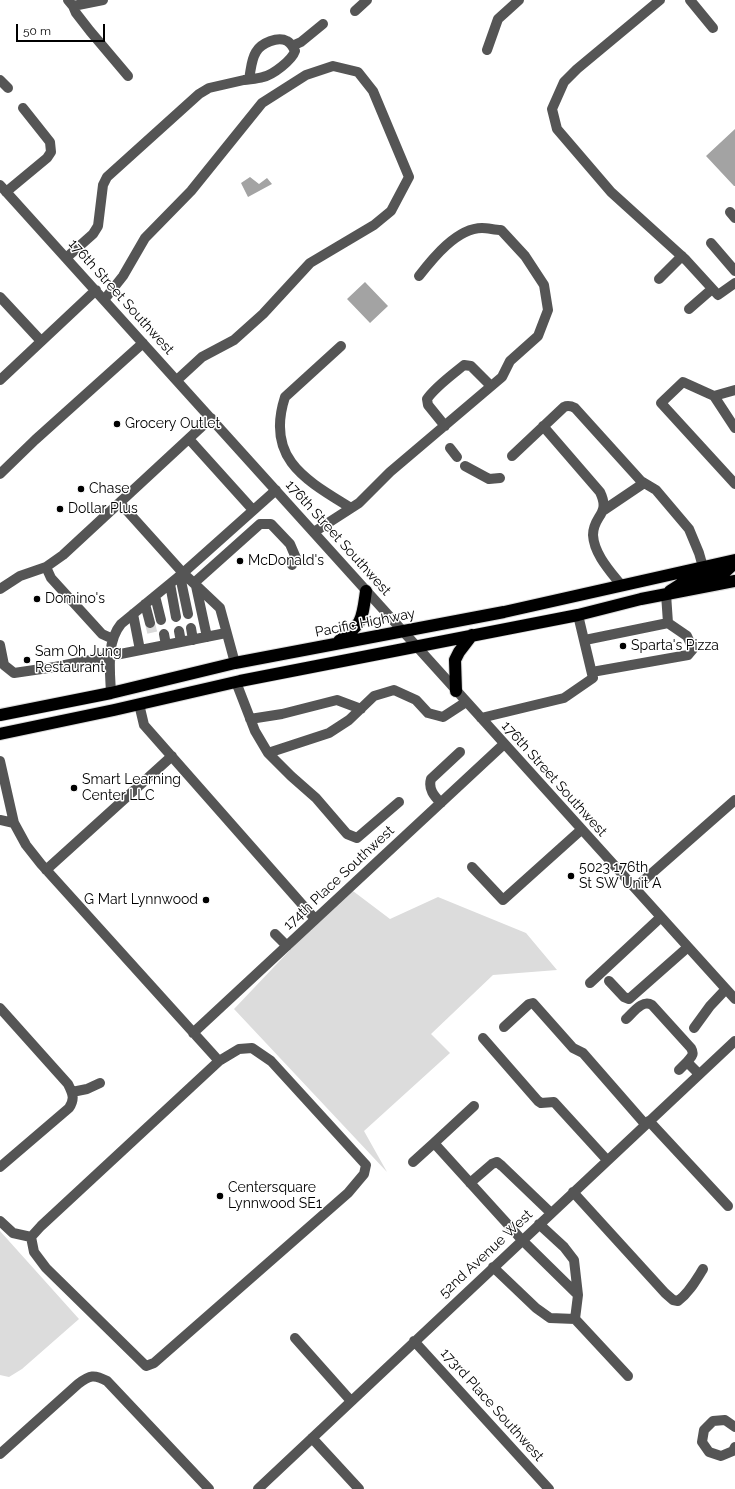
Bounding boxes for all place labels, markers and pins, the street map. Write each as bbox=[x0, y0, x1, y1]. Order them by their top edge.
place label: Grocery Outlet bbox=[125, 416, 220, 432]
marker: Grocery Outlet bbox=[112, 419, 122, 429]
place label: Chase bbox=[89, 481, 129, 497]
marker: Chase bbox=[76, 484, 86, 494]
place label: Dollar Plus bbox=[68, 501, 138, 517]
marker: Dollar Plus bbox=[55, 504, 65, 514]
place label: McDonald's bbox=[248, 553, 324, 569]
marker: McDonald's bbox=[235, 556, 245, 566]
place label: Domino's bbox=[45, 591, 105, 607]
marker: Domino's bbox=[32, 594, 42, 604]
place label: Sparta's Pizza bbox=[631, 638, 719, 654]
marker: Sparta's Pizza bbox=[618, 641, 628, 651]
place label: Sam Oh Jung Restaurant bbox=[35, 644, 122, 676]
marker: Sam Oh Jung Restaurant bbox=[22, 655, 32, 665]
place label: Smart Learning Center LLC bbox=[82, 772, 181, 804]
marker: Smart Learning Center LLC bbox=[69, 783, 79, 793]
place label: 5023 176th St SW Unit A bbox=[579, 860, 662, 892]
marker: 5023 176th St SW Unit A bbox=[566, 871, 576, 881]
place label: G Mart Lynnwood bbox=[84, 892, 198, 908]
marker: G Mart Lynnwood bbox=[201, 895, 211, 905]
place label: Centersquare Lynnwood SE1 bbox=[228, 1180, 322, 1212]
marker: Centersquare Lynnwood SE1 bbox=[215, 1191, 225, 1201]

